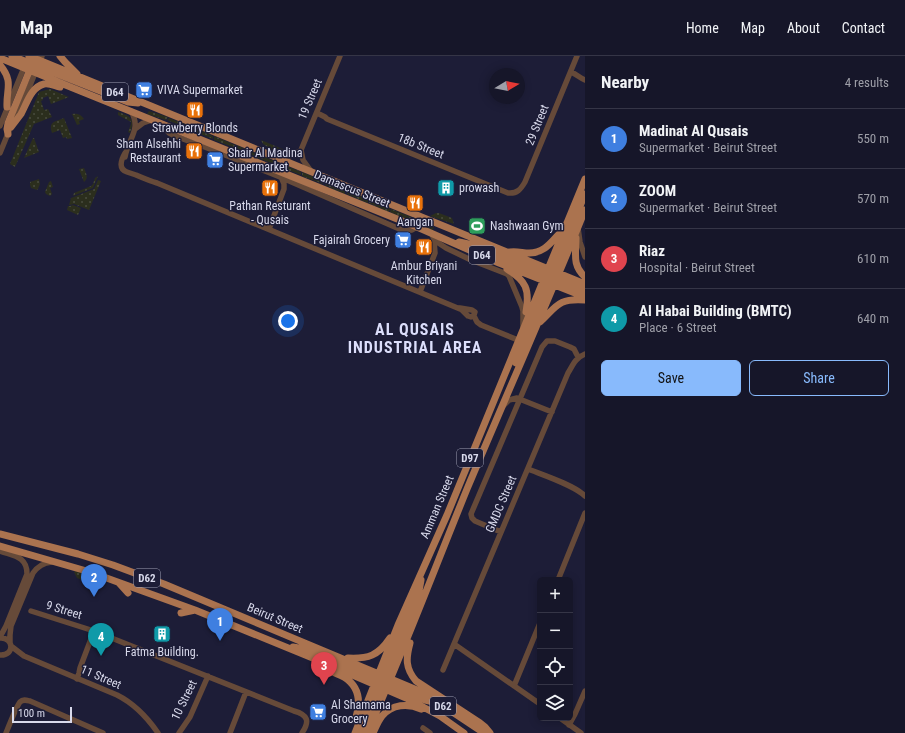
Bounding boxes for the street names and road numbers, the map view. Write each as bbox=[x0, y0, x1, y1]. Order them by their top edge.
street label: 19 Street bbox=[295, 76, 325, 121]
road number: D64 bbox=[102, 83, 128, 101]
street label: 29 Street bbox=[523, 102, 552, 147]
street label: 18b Street bbox=[396, 130, 447, 162]
street label: Damascus Street bbox=[312, 167, 392, 211]
road number: D64 bbox=[469, 246, 495, 264]
road number: D97 bbox=[457, 449, 483, 467]
street label: Amman Street bbox=[417, 473, 457, 541]
street label: GMDC Street bbox=[483, 473, 519, 535]
road number: D62 bbox=[134, 569, 160, 587]
street label: 9 Street bbox=[44, 598, 84, 622]
street label: Beirut Street bbox=[245, 600, 305, 636]
street label: 11 Street bbox=[79, 662, 124, 692]
street label: 10 Street bbox=[168, 677, 200, 722]
road number: D62 bbox=[430, 697, 456, 715]

